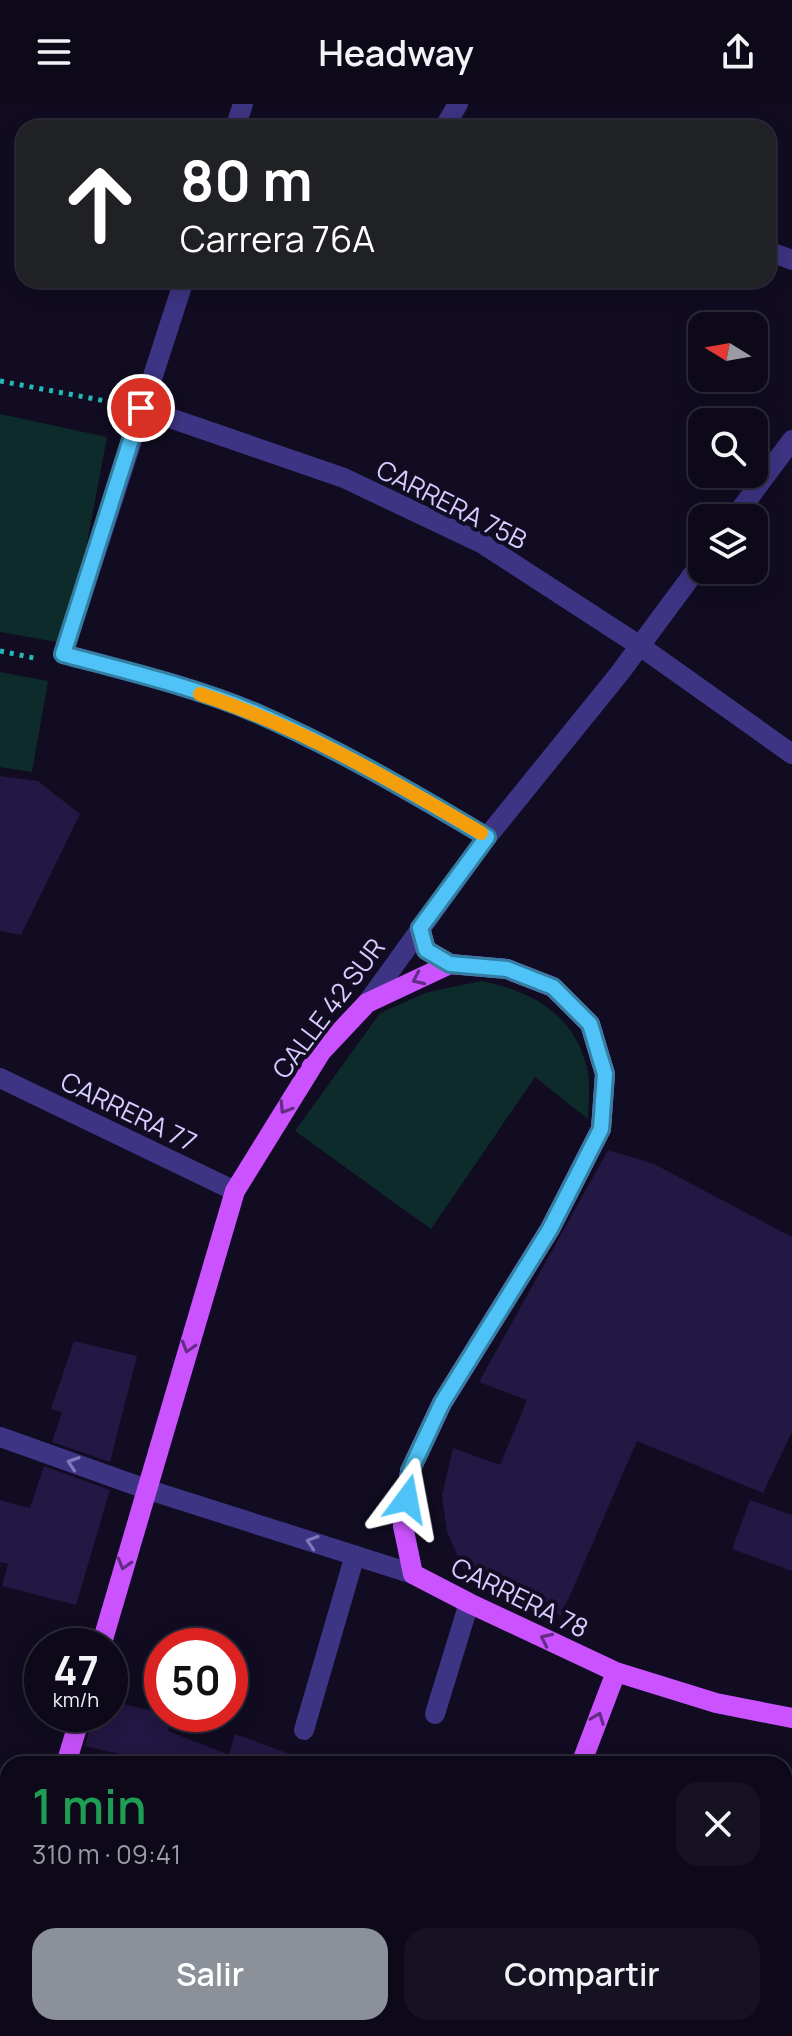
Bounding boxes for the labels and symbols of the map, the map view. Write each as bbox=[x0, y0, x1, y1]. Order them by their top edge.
north arrow bbox=[688, 312, 768, 392]
pin bbox=[107, 374, 175, 442]
street label: CARRERA 75B bbox=[371, 451, 533, 557]
street label: CALLE 42 SUR bbox=[263, 930, 393, 1086]
one-way arrow bbox=[412, 969, 426, 985]
street label: CARRERA 77 bbox=[55, 1063, 203, 1159]
one-way arrow bbox=[280, 1099, 295, 1114]
one-way arrow bbox=[181, 1340, 197, 1354]
one-way arrow bbox=[67, 1456, 81, 1472]
position arrow bbox=[365, 1457, 449, 1541]
one-way arrow bbox=[306, 1535, 320, 1551]
street label: CARRERA 78 bbox=[445, 1548, 595, 1646]
one-way arrow bbox=[117, 1556, 133, 1570]
speed limit sign: 50 bbox=[144, 1628, 248, 1732]
one-way arrow bbox=[539, 1633, 554, 1649]
one-way arrow bbox=[589, 1712, 605, 1726]

